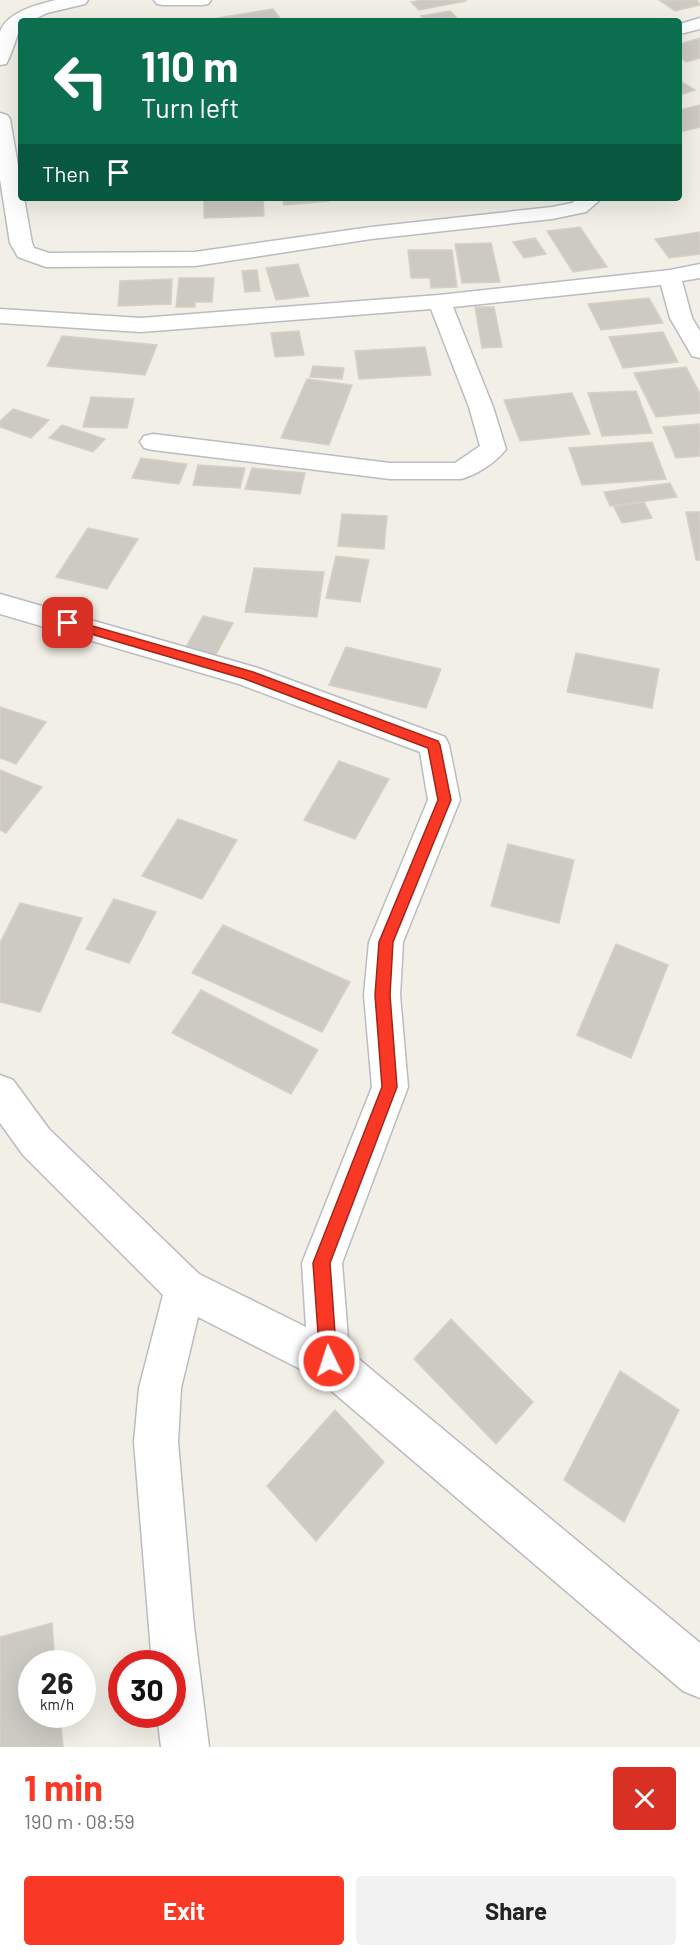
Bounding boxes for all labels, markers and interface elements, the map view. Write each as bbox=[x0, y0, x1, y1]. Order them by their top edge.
text: 110 m bbox=[141, 40, 238, 90]
icon: left bbox=[42, 42, 120, 120]
text: Turn left bbox=[141, 91, 239, 123]
icon: arrive bbox=[102, 156, 135, 189]
text: Then bbox=[42, 160, 90, 186]
pin bbox=[42, 597, 93, 648]
icon: arrive bbox=[51, 606, 84, 639]
position arrow bbox=[297, 1329, 361, 1393]
speed limit sign: 30 bbox=[108, 1650, 186, 1728]
text: 26 bbox=[41, 1664, 73, 1700]
text: km/h bbox=[40, 1695, 74, 1713]
text: 1 min bbox=[24, 1765, 103, 1808]
button: close bbox=[613, 1767, 676, 1830]
text: 190 m · 08:59 bbox=[24, 1809, 135, 1833]
button: Exit bbox=[24, 1876, 344, 1945]
button: Share bbox=[356, 1876, 676, 1945]

